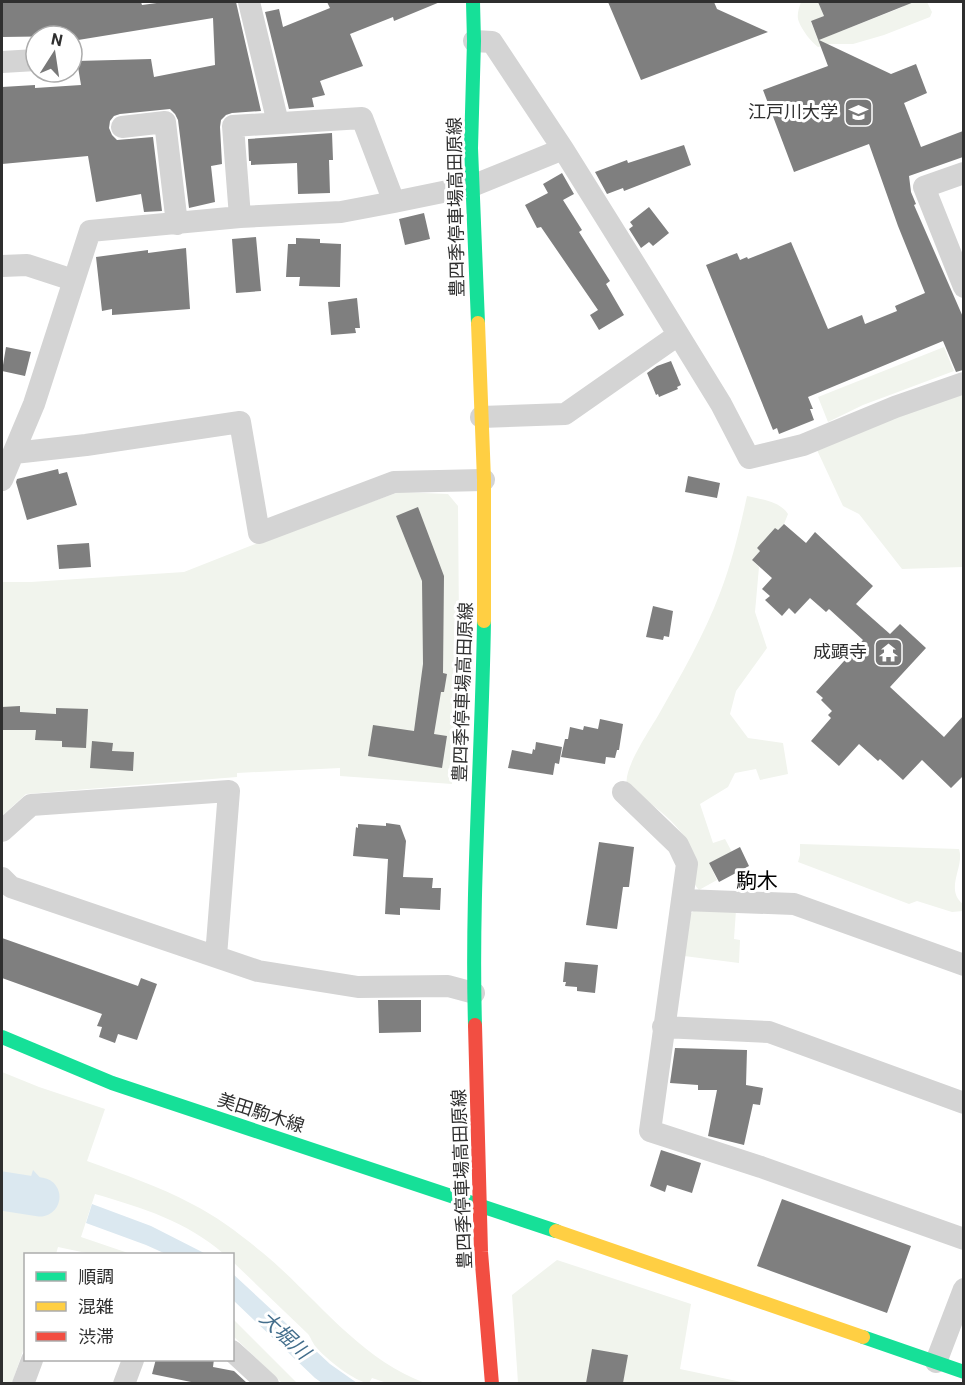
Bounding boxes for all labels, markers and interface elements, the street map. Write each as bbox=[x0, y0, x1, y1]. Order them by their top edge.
north arrow bbox=[24, 24, 84, 84]
text: N bbox=[50, 29, 65, 50]
school or university icon: 江戸川大学 bbox=[843, 96, 875, 128]
place label: 江戸川大学 bbox=[748, 101, 838, 122]
street label: 豊四季停車場高田原線 bbox=[443, 117, 468, 297]
street label: 豊四季停車場高田原線 bbox=[449, 602, 476, 782]
temple icon: 成顕寺 bbox=[872, 636, 904, 668]
place label: 成顕寺 bbox=[813, 641, 867, 662]
district label: 駒木 bbox=[736, 869, 778, 893]
street label: 美田駒木線 bbox=[215, 1089, 307, 1136]
street label: 豊四季停車場高田原線 bbox=[448, 1089, 475, 1269]
legend bbox=[24, 1253, 234, 1361]
text: 順調 bbox=[78, 1266, 114, 1287]
text: 混雑 bbox=[78, 1296, 114, 1317]
water label: 大堀川 bbox=[255, 1306, 317, 1366]
text: 渋滞 bbox=[78, 1326, 114, 1347]

